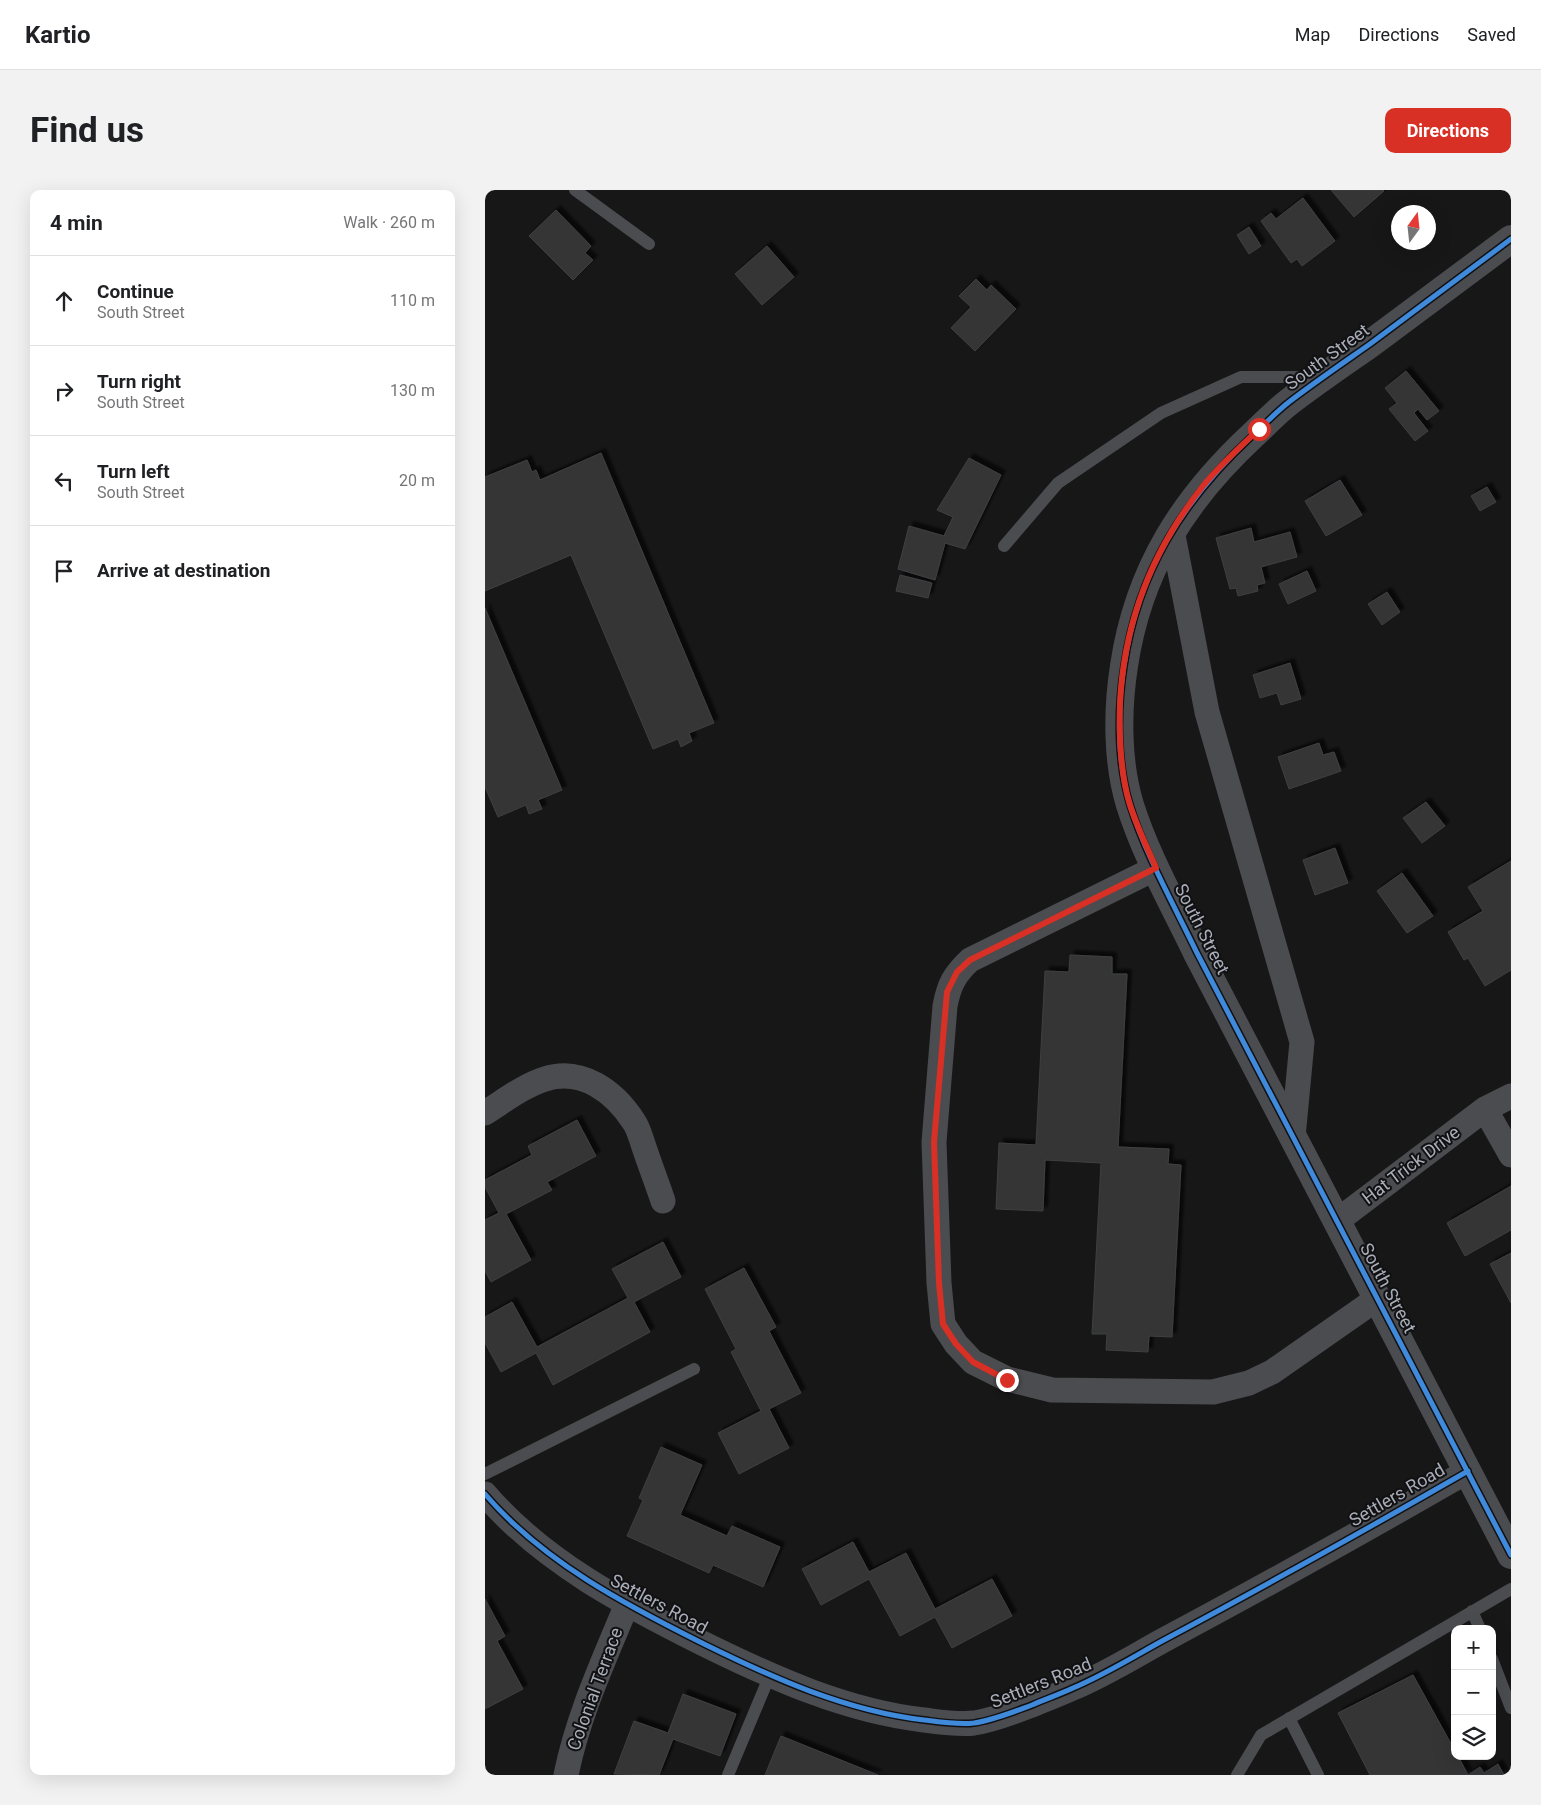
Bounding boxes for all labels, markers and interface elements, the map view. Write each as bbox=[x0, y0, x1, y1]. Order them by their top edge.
text: Kartio bbox=[25, 21, 91, 49]
text: Map bbox=[1295, 24, 1330, 45]
text: Directions bbox=[1358, 24, 1439, 45]
text: Saved bbox=[1467, 24, 1516, 45]
button: Directions bbox=[1385, 108, 1511, 153]
text: Find us bbox=[30, 110, 144, 151]
north arrow bbox=[1391, 205, 1436, 250]
text: 4 min bbox=[50, 211, 103, 235]
text: Walk · 260 m bbox=[343, 213, 435, 232]
text: Continue bbox=[97, 280, 174, 303]
icon: ahead bbox=[50, 287, 78, 315]
text: 110 m bbox=[390, 291, 435, 310]
text: South Street bbox=[97, 303, 185, 322]
street label: South Street bbox=[1281, 319, 1373, 394]
text: Turn right bbox=[97, 370, 181, 393]
icon: right bbox=[50, 377, 78, 405]
text: 130 m bbox=[390, 381, 435, 400]
text: South Street bbox=[97, 393, 185, 412]
route start bbox=[1248, 418, 1271, 441]
text: Turn left bbox=[97, 460, 170, 483]
icon: left bbox=[50, 467, 78, 495]
text: 20 m bbox=[399, 471, 435, 490]
text: South Street bbox=[97, 483, 185, 502]
icon: arrive bbox=[50, 557, 78, 585]
text: Arrive at destination bbox=[97, 559, 270, 582]
street label: South Street bbox=[1171, 880, 1234, 978]
street label: Hat Trick Drive bbox=[1358, 1121, 1464, 1208]
street label: South Street bbox=[1356, 1239, 1421, 1336]
route end bbox=[996, 1369, 1019, 1392]
street label: Settlers Road bbox=[1345, 1459, 1448, 1530]
street label: Settlers Road bbox=[607, 1569, 711, 1638]
street label: Colonial Terrace bbox=[563, 1625, 626, 1753]
map controls bbox=[1451, 1625, 1496, 1760]
button: + bbox=[1451, 1625, 1496, 1670]
street label: Settlers Road bbox=[987, 1653, 1094, 1712]
button: − bbox=[1451, 1670, 1496, 1715]
button: layers bbox=[1451, 1715, 1496, 1760]

